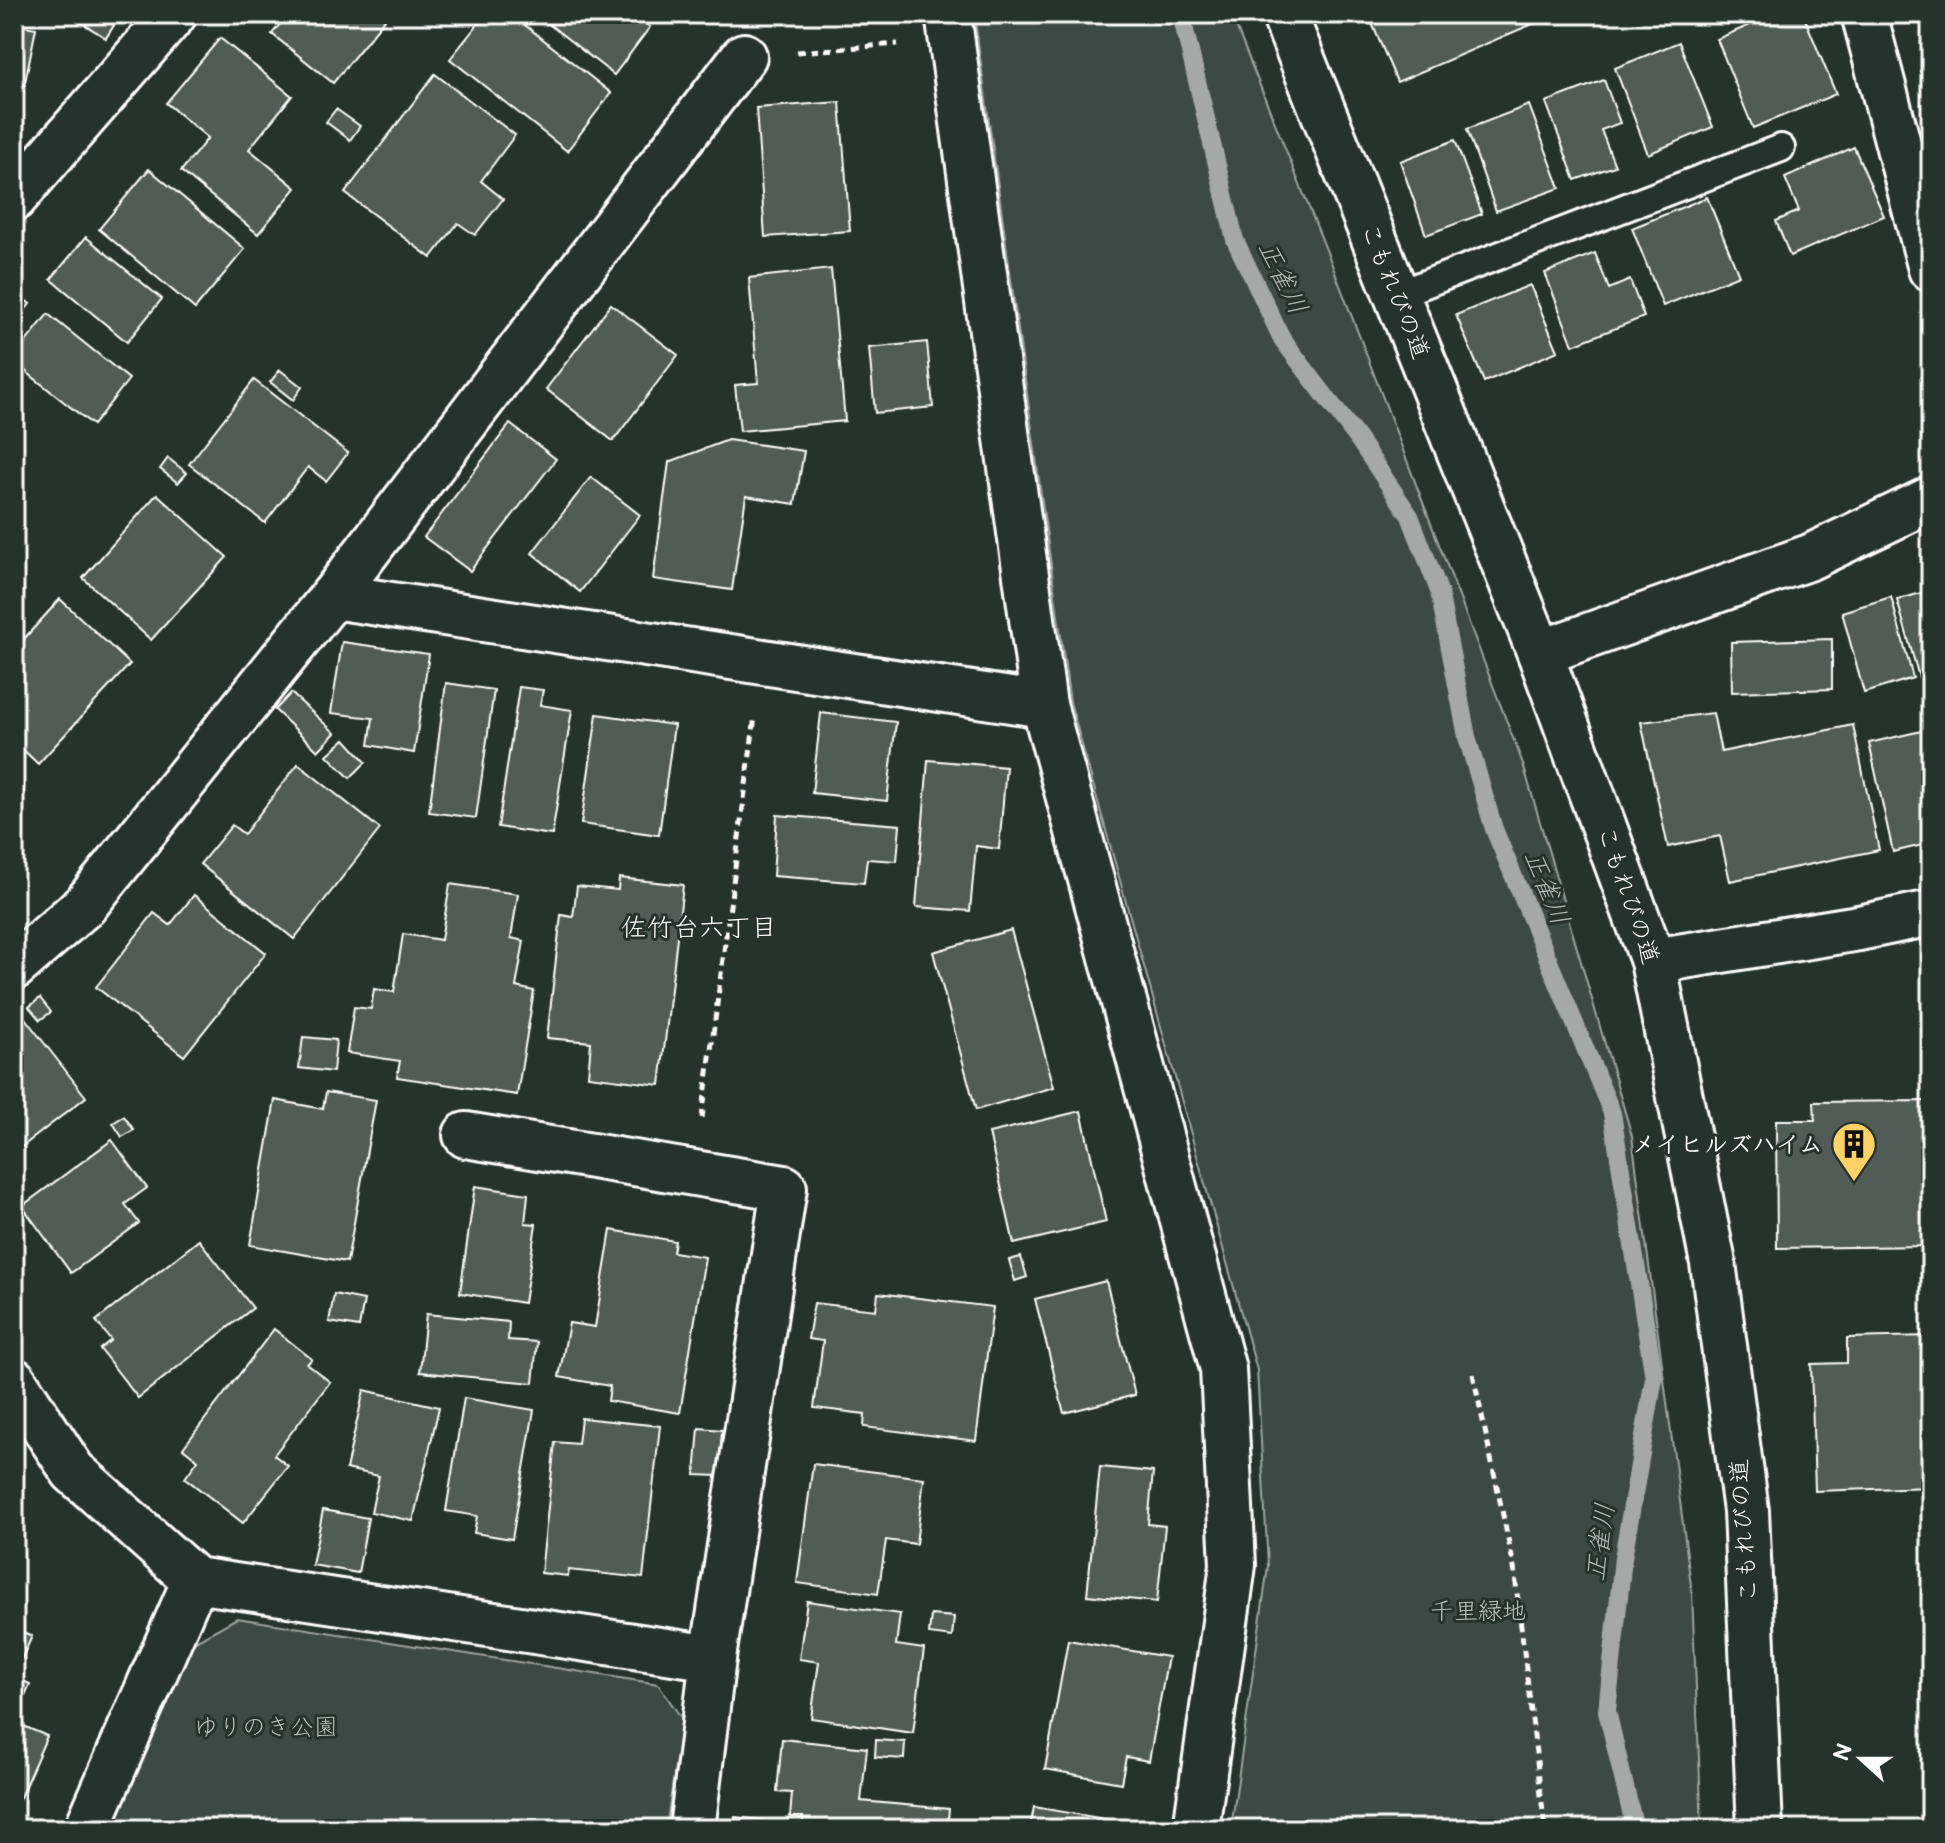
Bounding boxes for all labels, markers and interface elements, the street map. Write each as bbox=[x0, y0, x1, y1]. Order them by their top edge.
street label: こもれびの道 bbox=[1355, 219, 1435, 363]
water label: 正雀川 bbox=[1251, 236, 1313, 320]
street label: こもれびの道 bbox=[1591, 822, 1665, 968]
water label: 正雀川 bbox=[1517, 846, 1575, 930]
district label: 佐竹台六丁目 bbox=[621, 913, 777, 944]
building icon: メイヒルズハイム bbox=[1830, 1120, 1878, 1183]
place label: メイヒルズハイム bbox=[1631, 1130, 1823, 1159]
street label: こもれびの道 bbox=[1725, 1458, 1763, 1604]
water label: 正雀川 bbox=[1580, 1501, 1622, 1583]
park label: 千里緑地 bbox=[1430, 1597, 1526, 1626]
park label: ゆりのき公園 bbox=[194, 1713, 338, 1742]
north arrow bbox=[1821, 1719, 1901, 1799]
text: N bbox=[1828, 1740, 1859, 1765]

